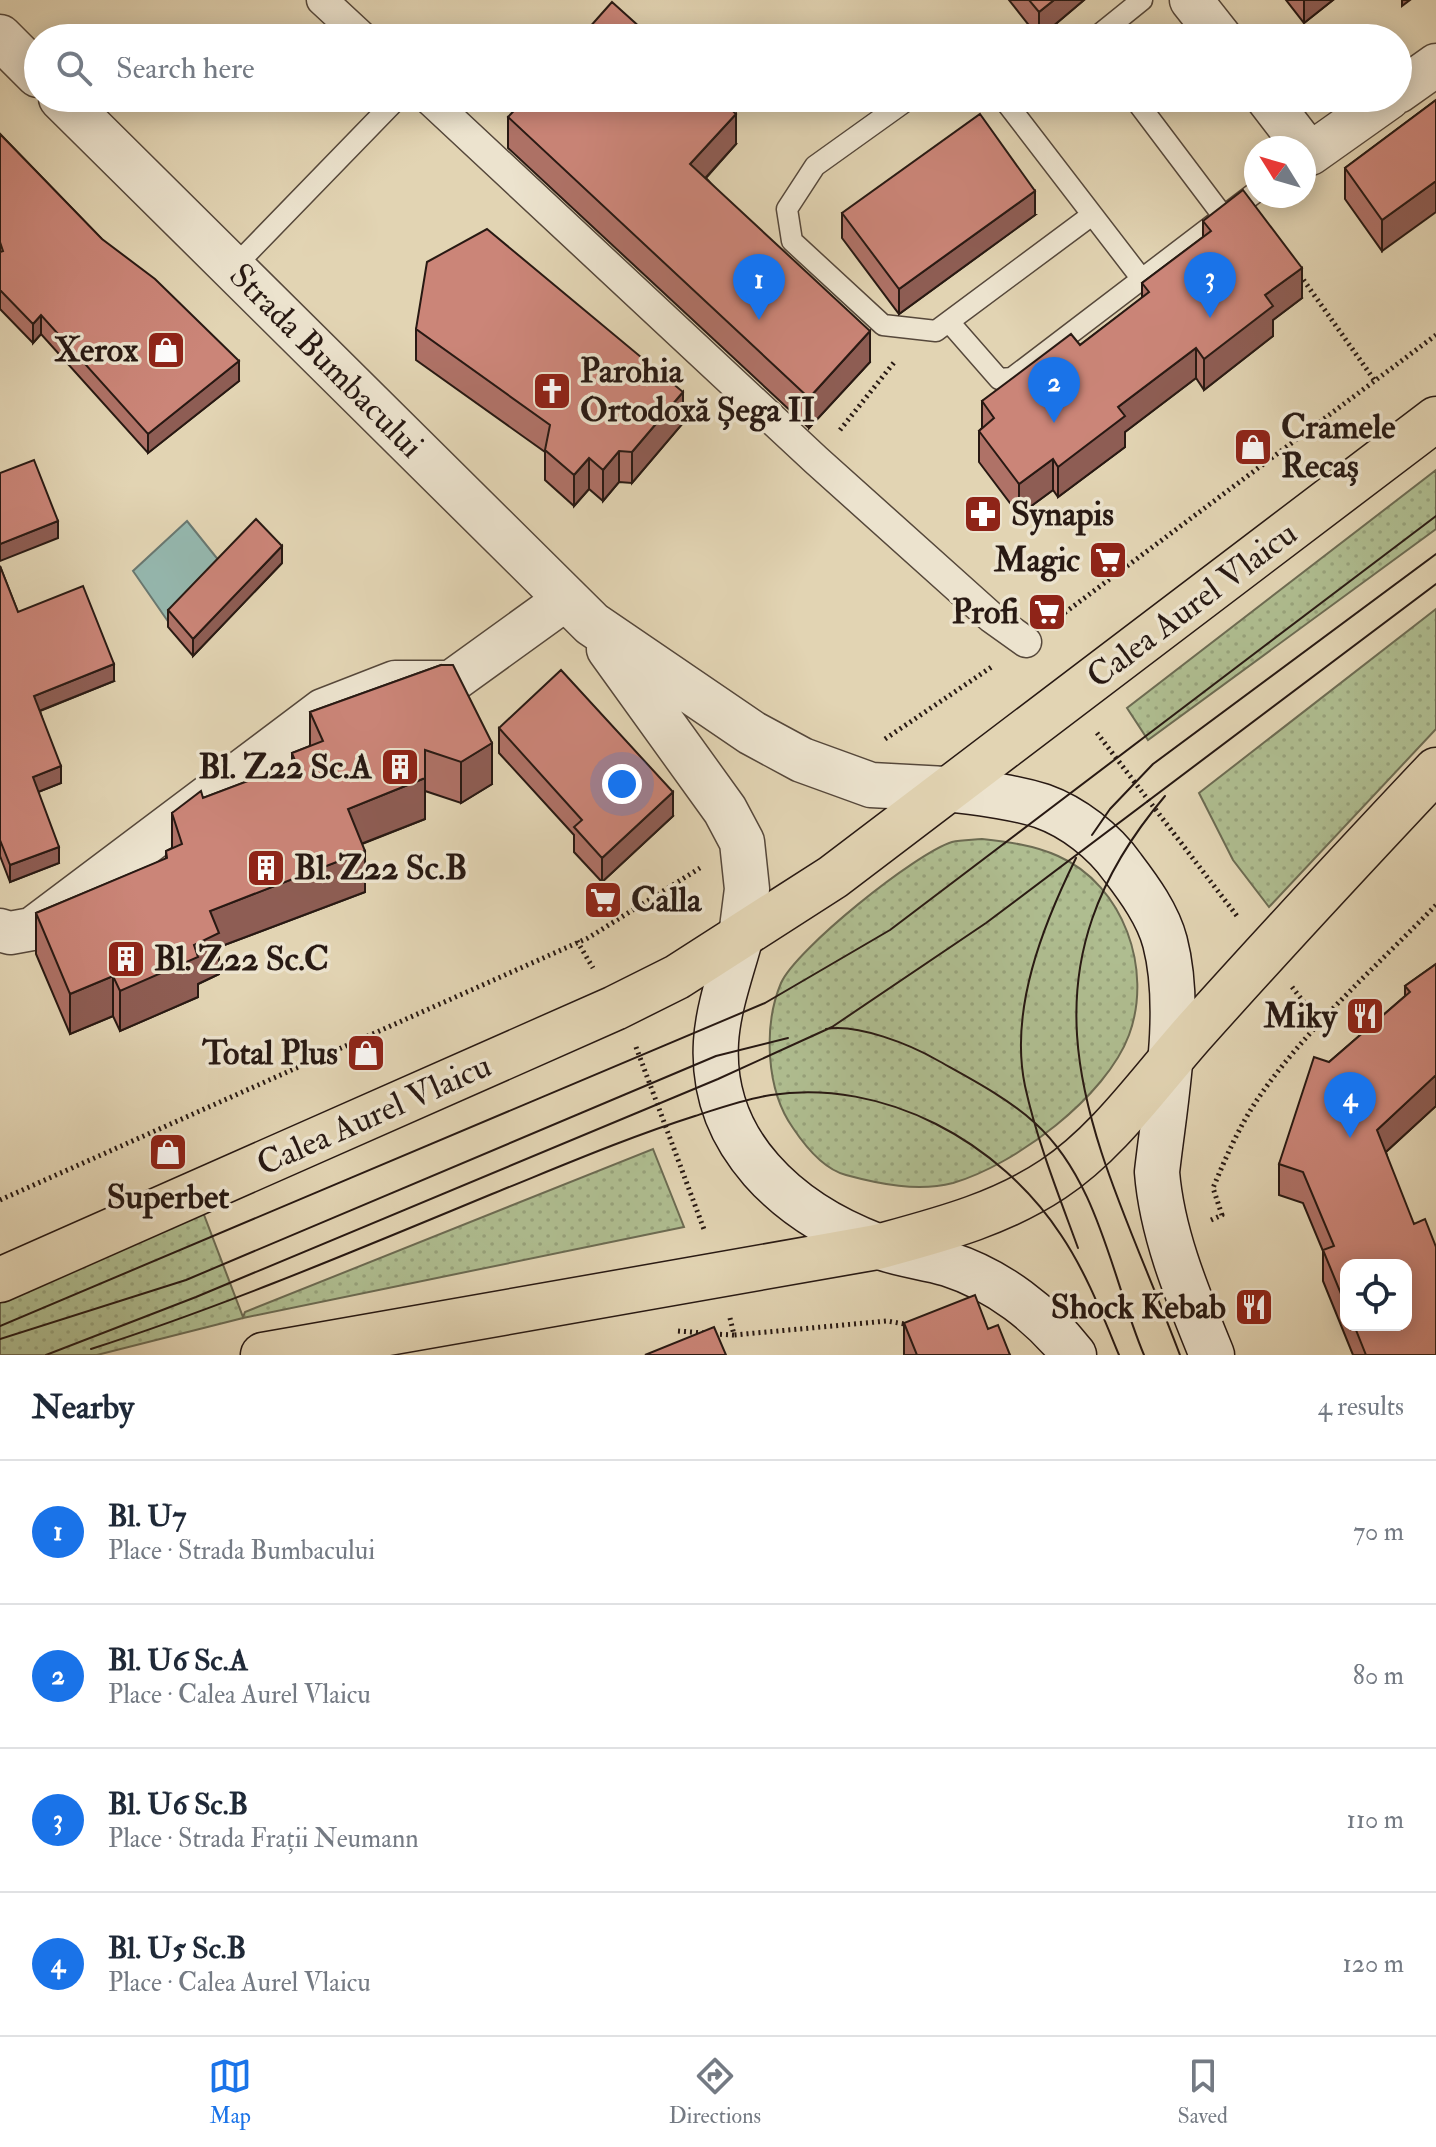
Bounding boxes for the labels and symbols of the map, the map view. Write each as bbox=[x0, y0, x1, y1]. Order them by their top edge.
north arrow bbox=[1244, 136, 1316, 208]
pin: 3 bbox=[1184, 252, 1236, 318]
pin: 1 bbox=[733, 254, 785, 320]
street label: Strada Bumbacului bbox=[220, 255, 432, 467]
place label: Xerox bbox=[54, 329, 139, 372]
shop icon: Xerox bbox=[145, 329, 187, 371]
place label: Parohia Ortodoxă Șega II bbox=[580, 350, 815, 432]
pin: 2 bbox=[1028, 357, 1080, 423]
church icon: Parohia Ortodoxă Șega II bbox=[531, 370, 573, 412]
place label: Cramele Recaș bbox=[1281, 406, 1396, 488]
shop icon: Cramele Recaș bbox=[1232, 426, 1274, 468]
pharmacy icon: Synapis bbox=[962, 493, 1004, 535]
place label: Synapis bbox=[1011, 493, 1114, 536]
street label: Calea Aurel Vlaicu bbox=[1078, 512, 1306, 698]
place label: Magic bbox=[993, 539, 1080, 582]
supermarket icon: Magic bbox=[1087, 539, 1129, 581]
place label: Profi bbox=[952, 591, 1019, 634]
supermarket icon: Profi bbox=[1026, 591, 1068, 633]
place label: Bl. Z22 Sc.A bbox=[199, 746, 372, 789]
building icon: Bl. Z22 Sc.A bbox=[379, 746, 421, 788]
your location bbox=[602, 764, 642, 804]
building icon: Bl. Z22 Sc.B bbox=[245, 847, 287, 889]
place label: Bl. Z22 Sc.B bbox=[294, 847, 467, 890]
supermarket icon: Calla bbox=[582, 879, 624, 921]
place label: Calla bbox=[631, 879, 702, 922]
building icon: Bl. Z22 Sc.C bbox=[105, 938, 147, 980]
place label: Bl. Z22 Sc.C bbox=[154, 938, 329, 981]
place label: Miky bbox=[1263, 995, 1338, 1038]
restaurant icon: Miky bbox=[1344, 995, 1386, 1037]
place label: Total Plus bbox=[201, 1032, 338, 1075]
shop icon: Total Plus bbox=[345, 1032, 387, 1074]
street label: Calea Aurel Vlaicu bbox=[250, 1044, 498, 1186]
pin: 4 bbox=[1324, 1072, 1376, 1138]
shop icon: Superbet bbox=[147, 1131, 189, 1173]
place label: Superbet bbox=[107, 1176, 229, 1219]
place label: Shock Kebab bbox=[1051, 1286, 1226, 1329]
restaurant icon: Shock Kebab bbox=[1233, 1286, 1275, 1328]

